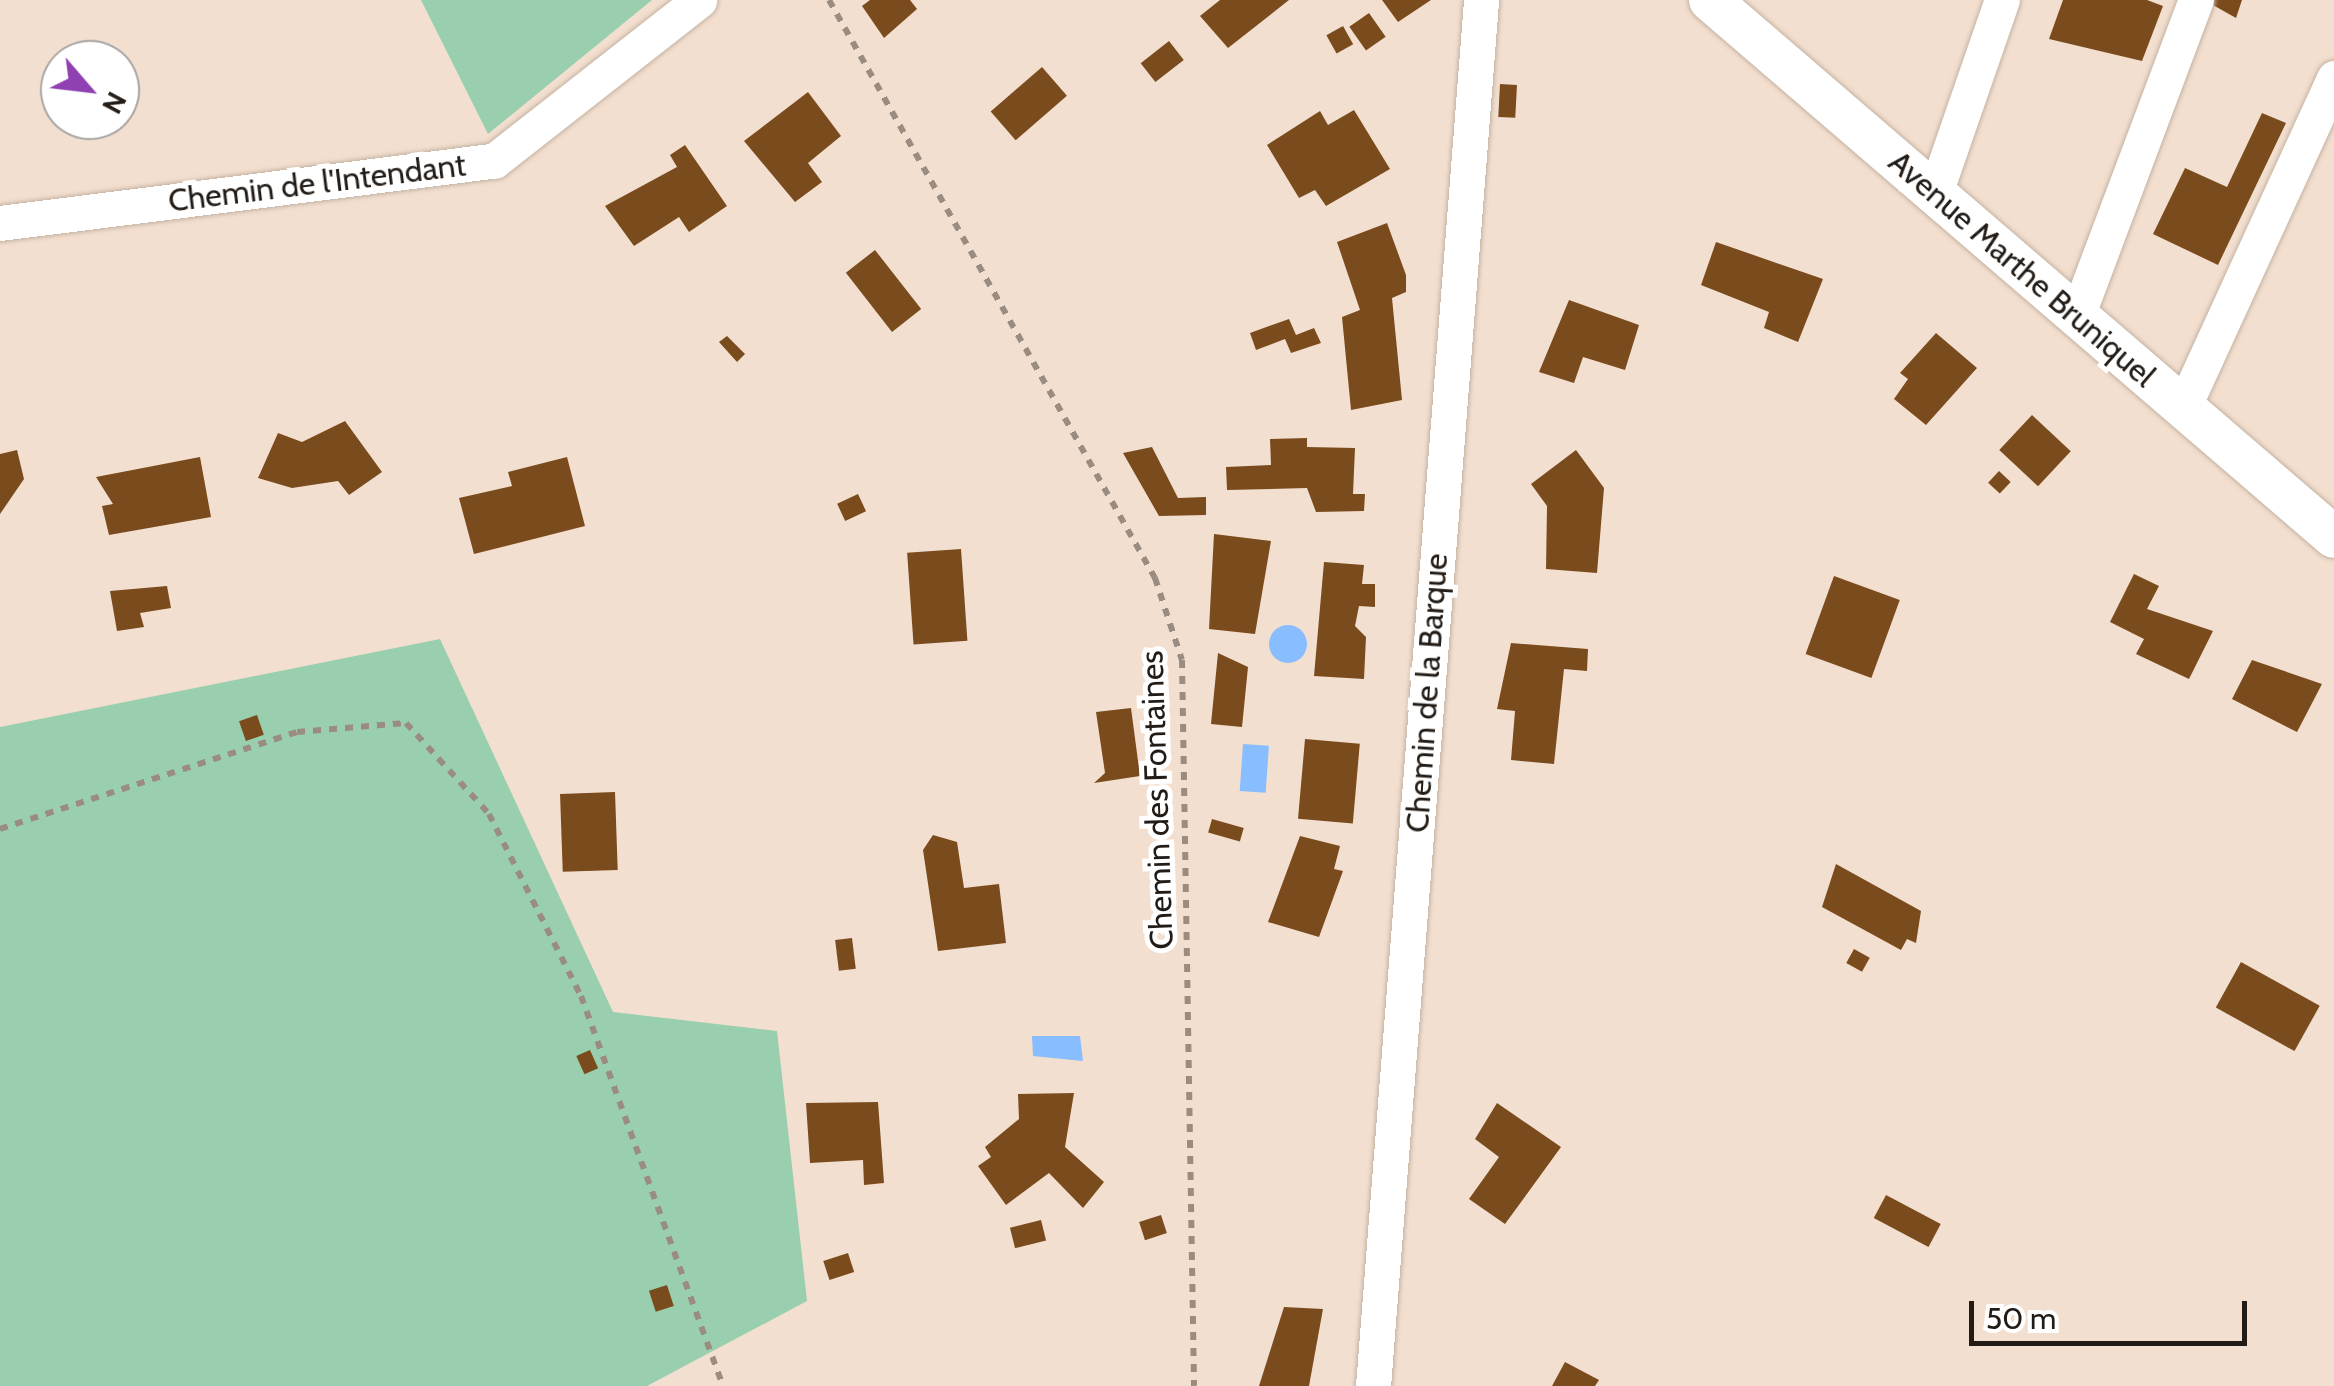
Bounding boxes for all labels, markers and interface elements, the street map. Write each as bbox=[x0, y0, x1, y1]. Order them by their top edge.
north arrow bbox=[40, 40, 140, 140]
text: N bbox=[95, 86, 134, 120]
street label: Avenue Marthe Bruniquel bbox=[1881, 143, 2163, 395]
street label: Chemin de l'Intendant bbox=[166, 146, 468, 220]
street label: Chemin de la Barque bbox=[1398, 552, 1456, 834]
street label: Chemin des Fontaines bbox=[1133, 650, 1181, 950]
scale bar bbox=[1974, 1281, 2252, 1343]
text: 50 m bbox=[1986, 1300, 2056, 1337]

